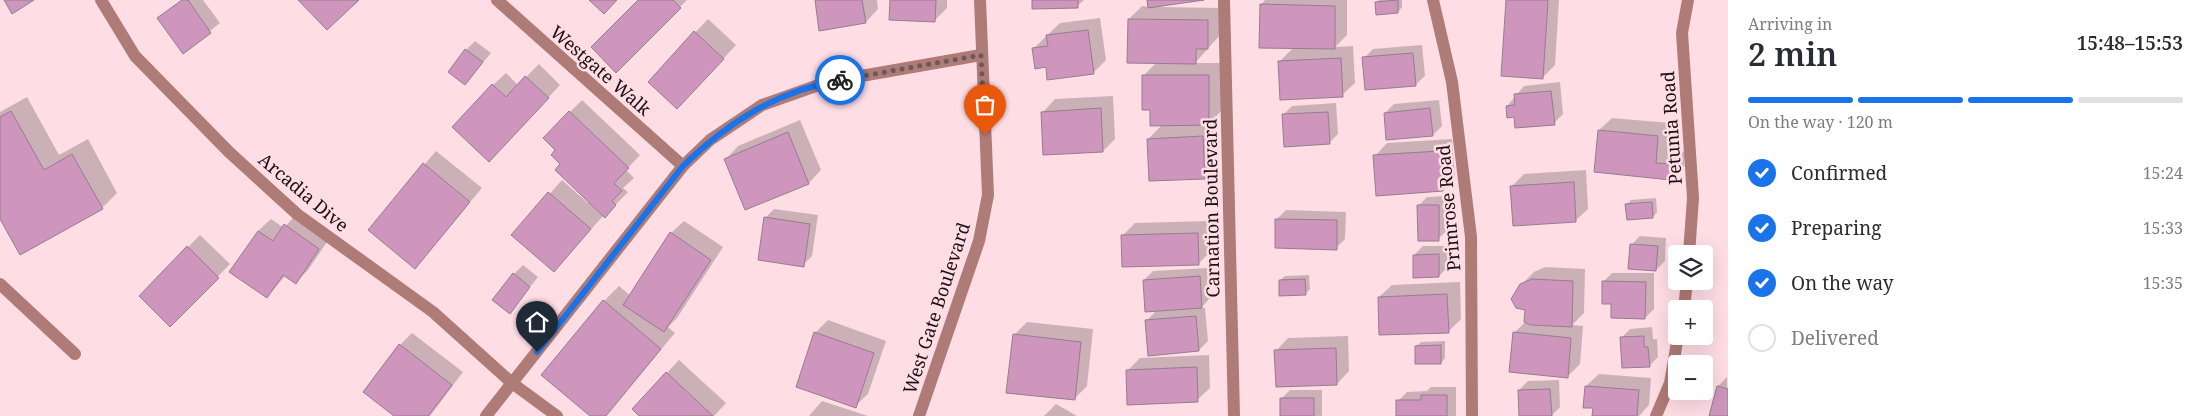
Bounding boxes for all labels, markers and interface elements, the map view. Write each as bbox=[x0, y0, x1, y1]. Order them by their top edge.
text: Arriving in bbox=[1748, 13, 1832, 35]
street label: Westgate Walk bbox=[546, 20, 657, 121]
text: 15:48–15:53 bbox=[2077, 30, 2183, 56]
text: 2 min bbox=[1748, 32, 1837, 75]
courier bbox=[815, 55, 865, 105]
icon: bike bbox=[826, 66, 854, 94]
street label: Petunia Road bbox=[1655, 70, 1687, 186]
pin bbox=[964, 84, 1006, 135]
icon: bag bbox=[971, 91, 999, 119]
text: On the way · 120 m bbox=[1748, 111, 1893, 133]
street label: Carnation Boulevard bbox=[1197, 118, 1225, 298]
street label: Primrose Road bbox=[1431, 144, 1465, 272]
street label: Arcadia Dive bbox=[254, 147, 354, 237]
icon: check bbox=[1748, 159, 1776, 187]
text: Confirmed bbox=[1791, 160, 1887, 186]
text: 15:24 bbox=[2143, 162, 2183, 184]
icon: check bbox=[1748, 214, 1776, 242]
text: Preparing bbox=[1791, 215, 1881, 241]
text: 15:33 bbox=[2143, 217, 2183, 239]
street label: West Gate Boulevard bbox=[897, 219, 975, 397]
map controls bbox=[1668, 245, 1713, 400]
button: layers bbox=[1668, 245, 1713, 290]
icon: check bbox=[1748, 269, 1776, 297]
text: On the way bbox=[1791, 270, 1894, 296]
text: 15:35 bbox=[2143, 272, 2183, 294]
button: + bbox=[1668, 300, 1713, 345]
pin bbox=[516, 301, 558, 352]
icon: home bbox=[523, 308, 551, 336]
text: Delivered bbox=[1791, 325, 1879, 351]
button: − bbox=[1668, 355, 1713, 400]

